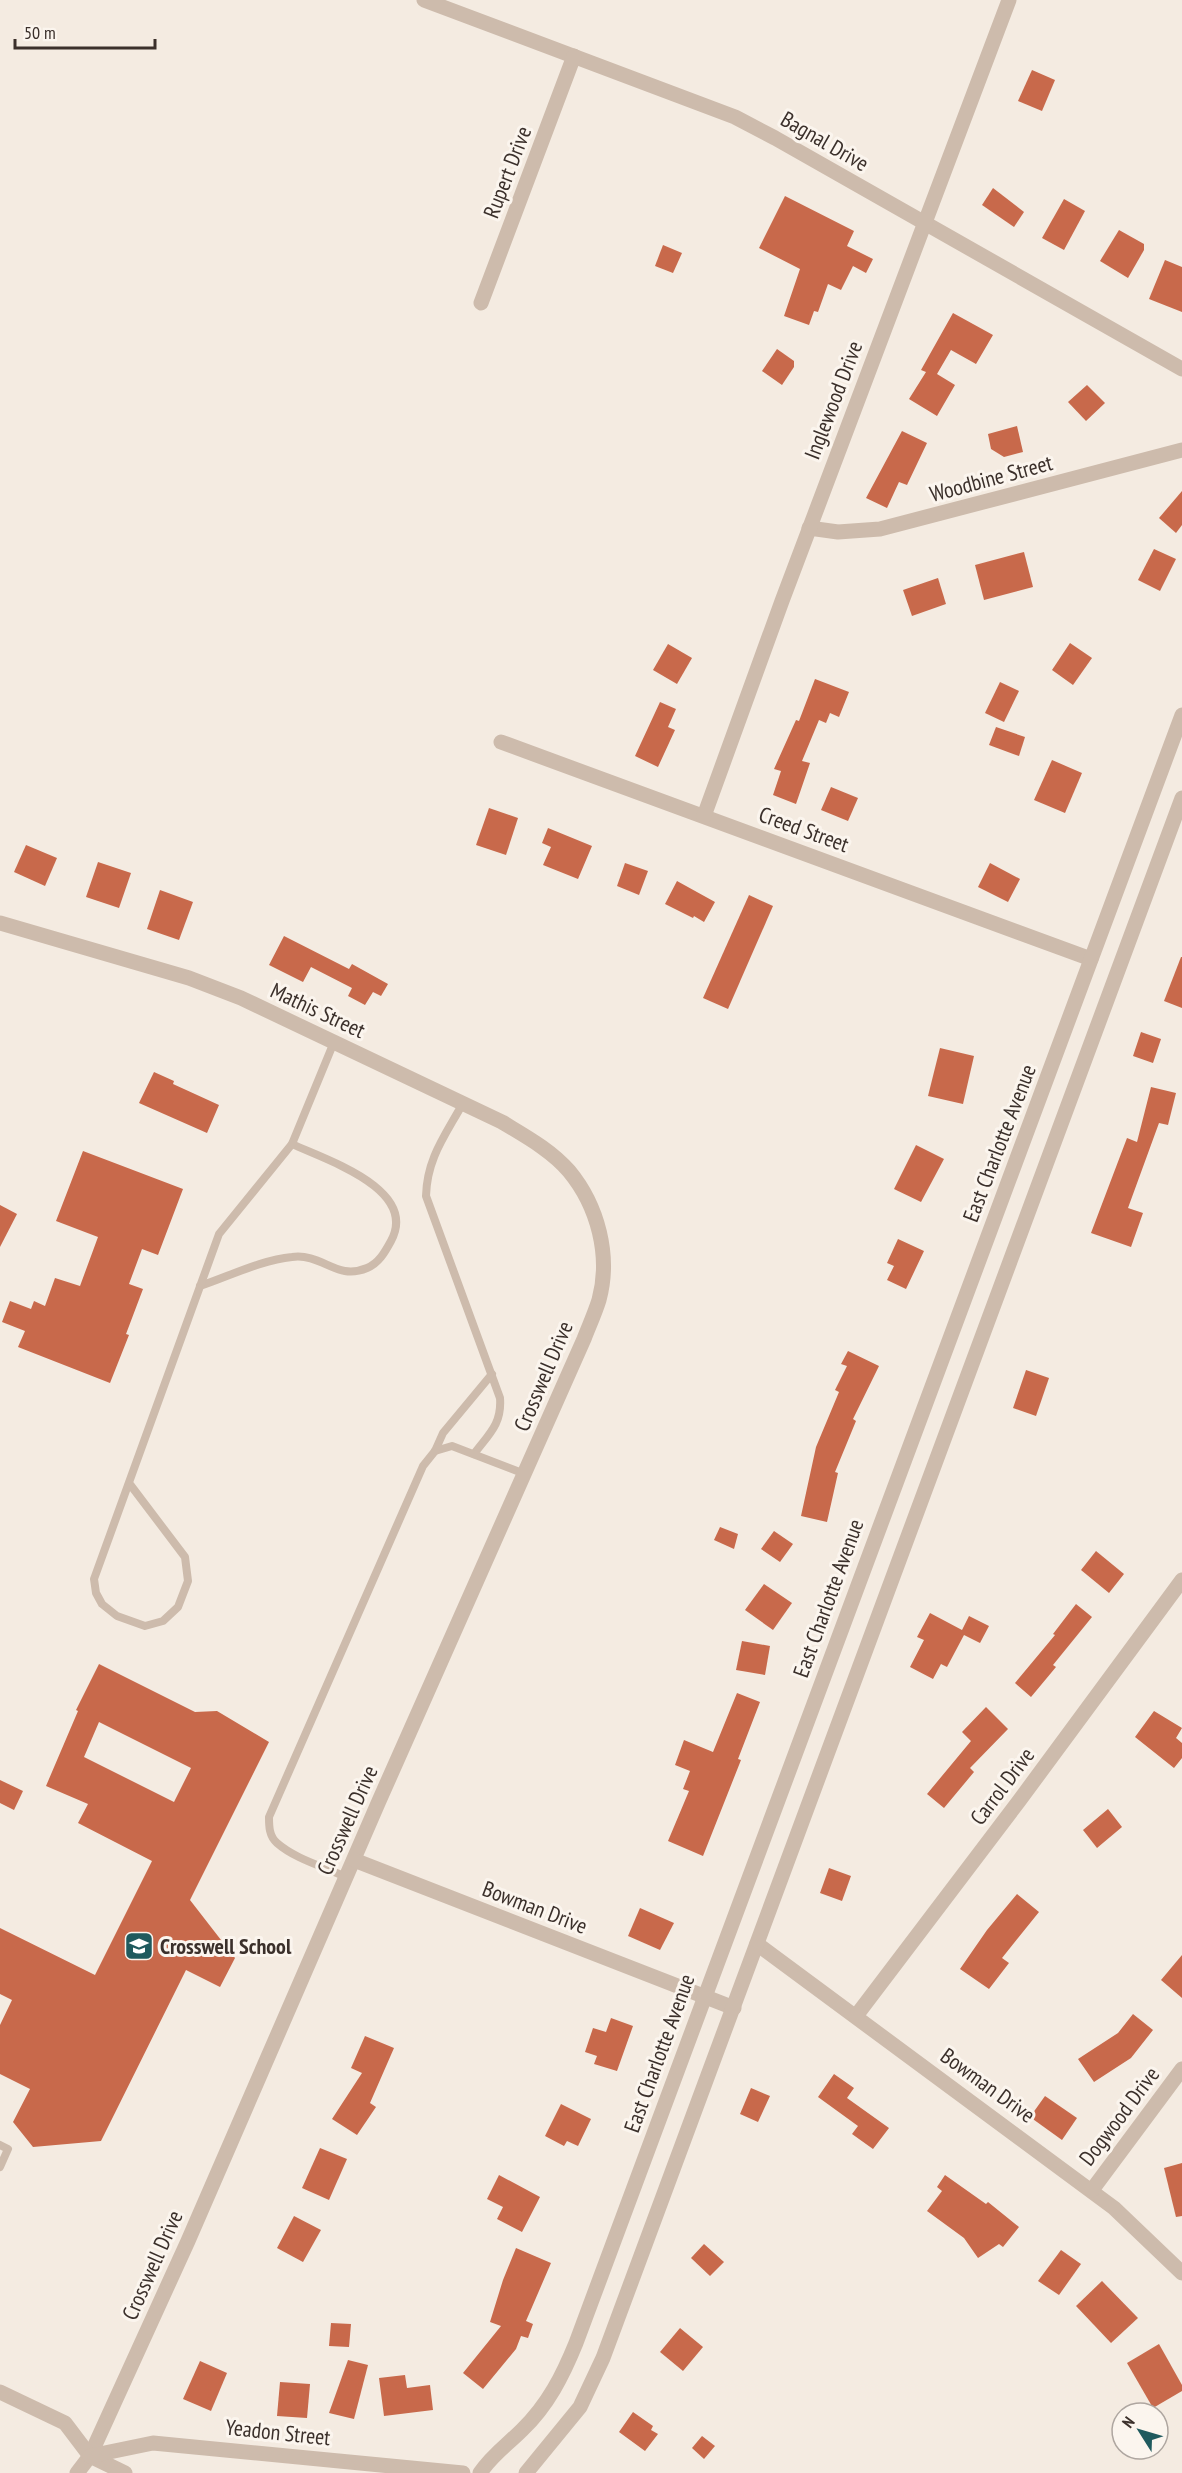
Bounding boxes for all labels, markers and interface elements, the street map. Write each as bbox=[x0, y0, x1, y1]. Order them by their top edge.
scale bar bbox=[15, 12, 154, 50]
text: 50 m bbox=[24, 21, 56, 44]
street label: Bagnal Drive bbox=[776, 105, 874, 177]
street label: Rupert Drive bbox=[477, 122, 537, 222]
street label: Inglewood Drive bbox=[798, 337, 868, 463]
street label: Woodbine Street bbox=[927, 448, 1055, 508]
street label: Creed Street bbox=[755, 800, 853, 858]
street label: Mathis Street bbox=[266, 976, 370, 1044]
street label: East Charlotte Avenue bbox=[956, 1060, 1042, 1226]
street label: Crosswell Drive bbox=[507, 1317, 579, 1435]
street label: East Charlotte Avenue bbox=[786, 1515, 870, 1681]
street label: Carrol Drive bbox=[964, 1742, 1040, 1830]
street label: Crosswell Drive bbox=[310, 1761, 384, 1879]
street label: Bowman Drive bbox=[479, 1874, 591, 1940]
school or university icon: Crosswell School bbox=[123, 1930, 155, 1962]
place label: Crosswell School bbox=[160, 1932, 292, 1960]
street label: East Charlotte Avenue bbox=[617, 1970, 701, 2136]
street label: Bowman Drive bbox=[935, 2041, 1041, 2129]
street label: Dogwood Drive bbox=[1073, 2061, 1165, 2171]
street label: Crosswell Drive bbox=[115, 2206, 189, 2324]
north arrow bbox=[1110, 2401, 1170, 2461]
street label: Yeadon Street bbox=[224, 2413, 332, 2451]
text: N bbox=[1117, 2413, 1139, 2431]

